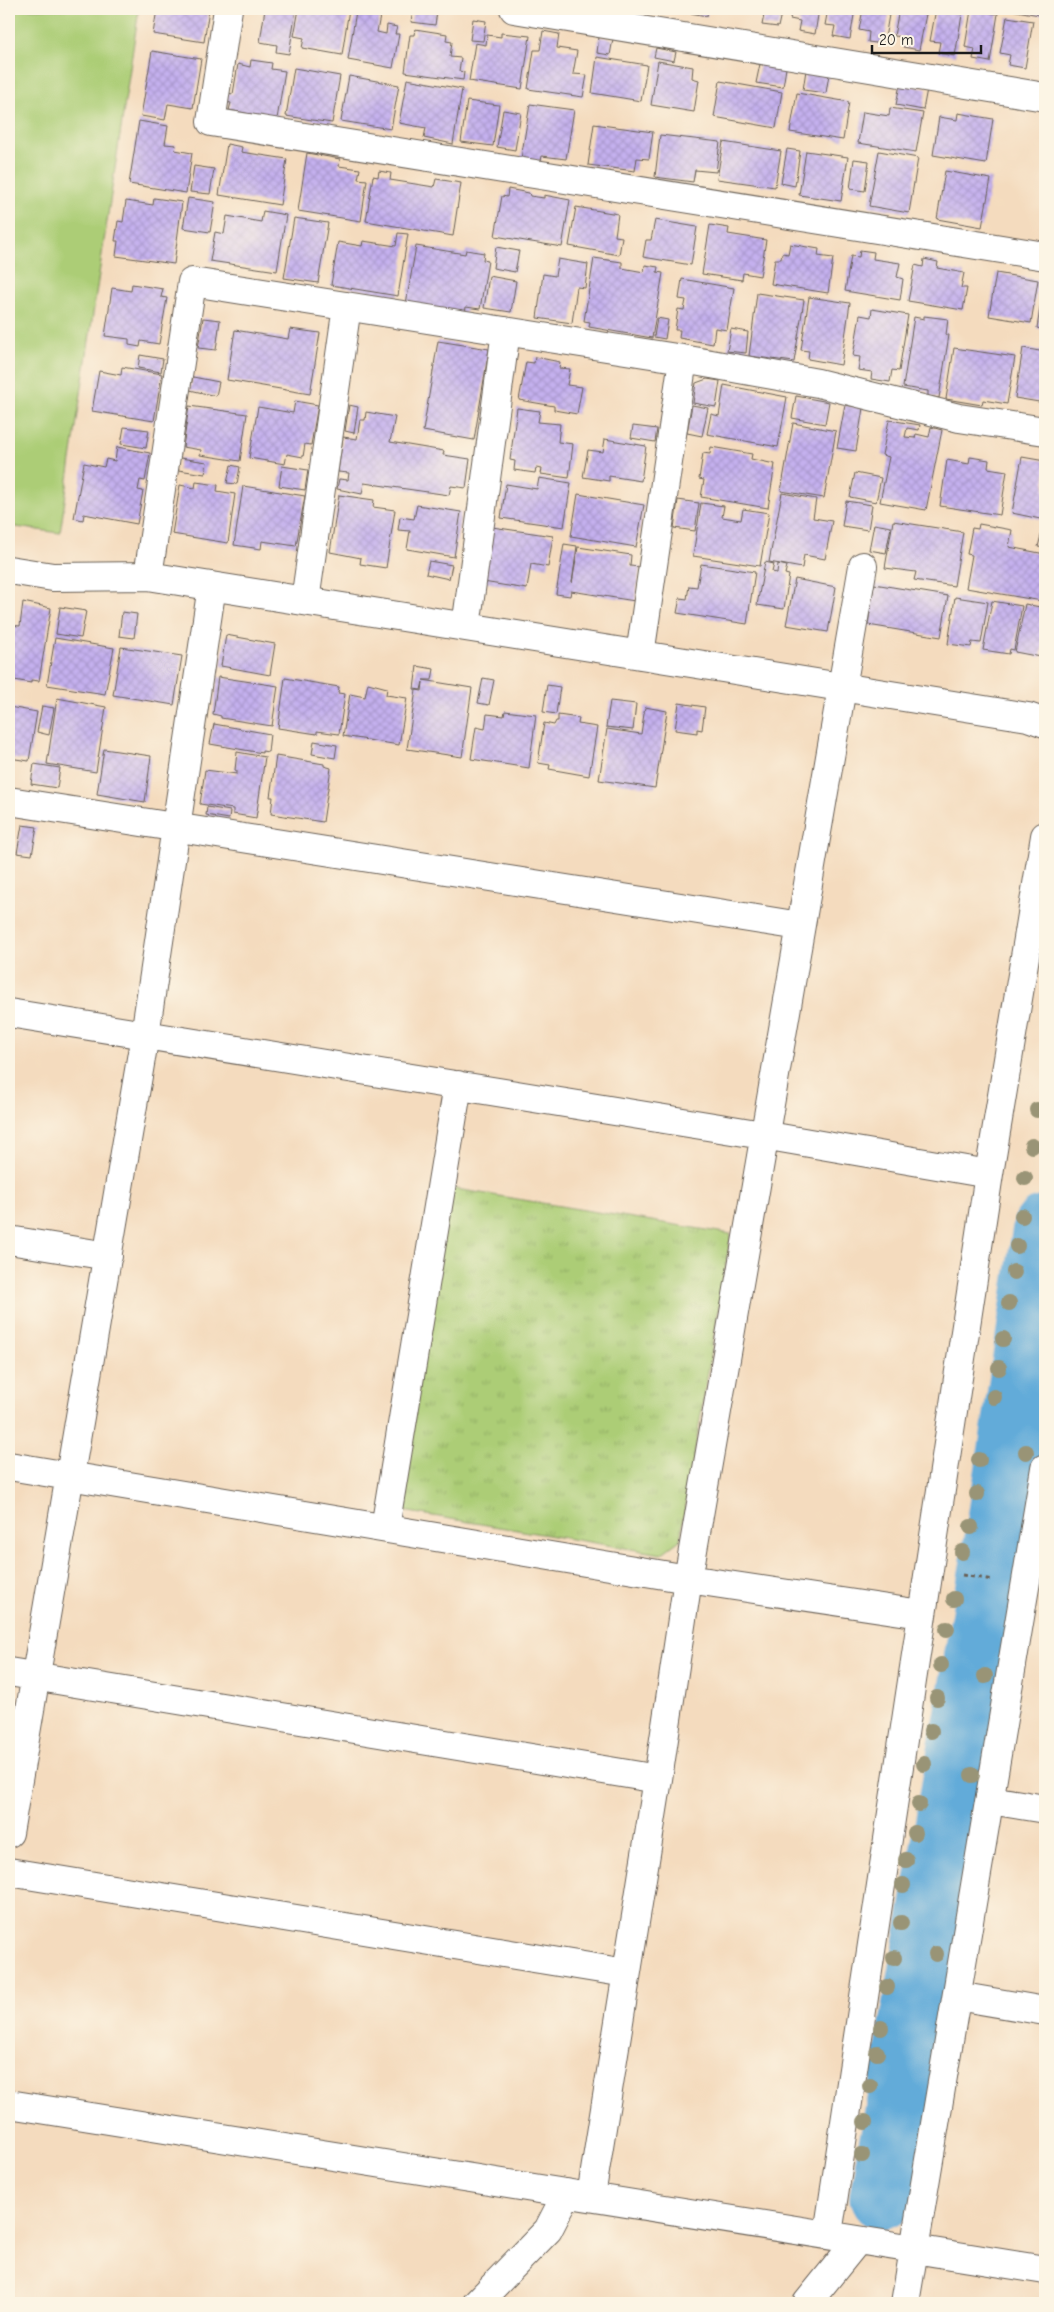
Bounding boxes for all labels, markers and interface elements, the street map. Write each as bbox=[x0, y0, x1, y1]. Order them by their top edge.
scale bar bbox=[872, 22, 980, 54]
text: 20 m bbox=[879, 31, 913, 49]

